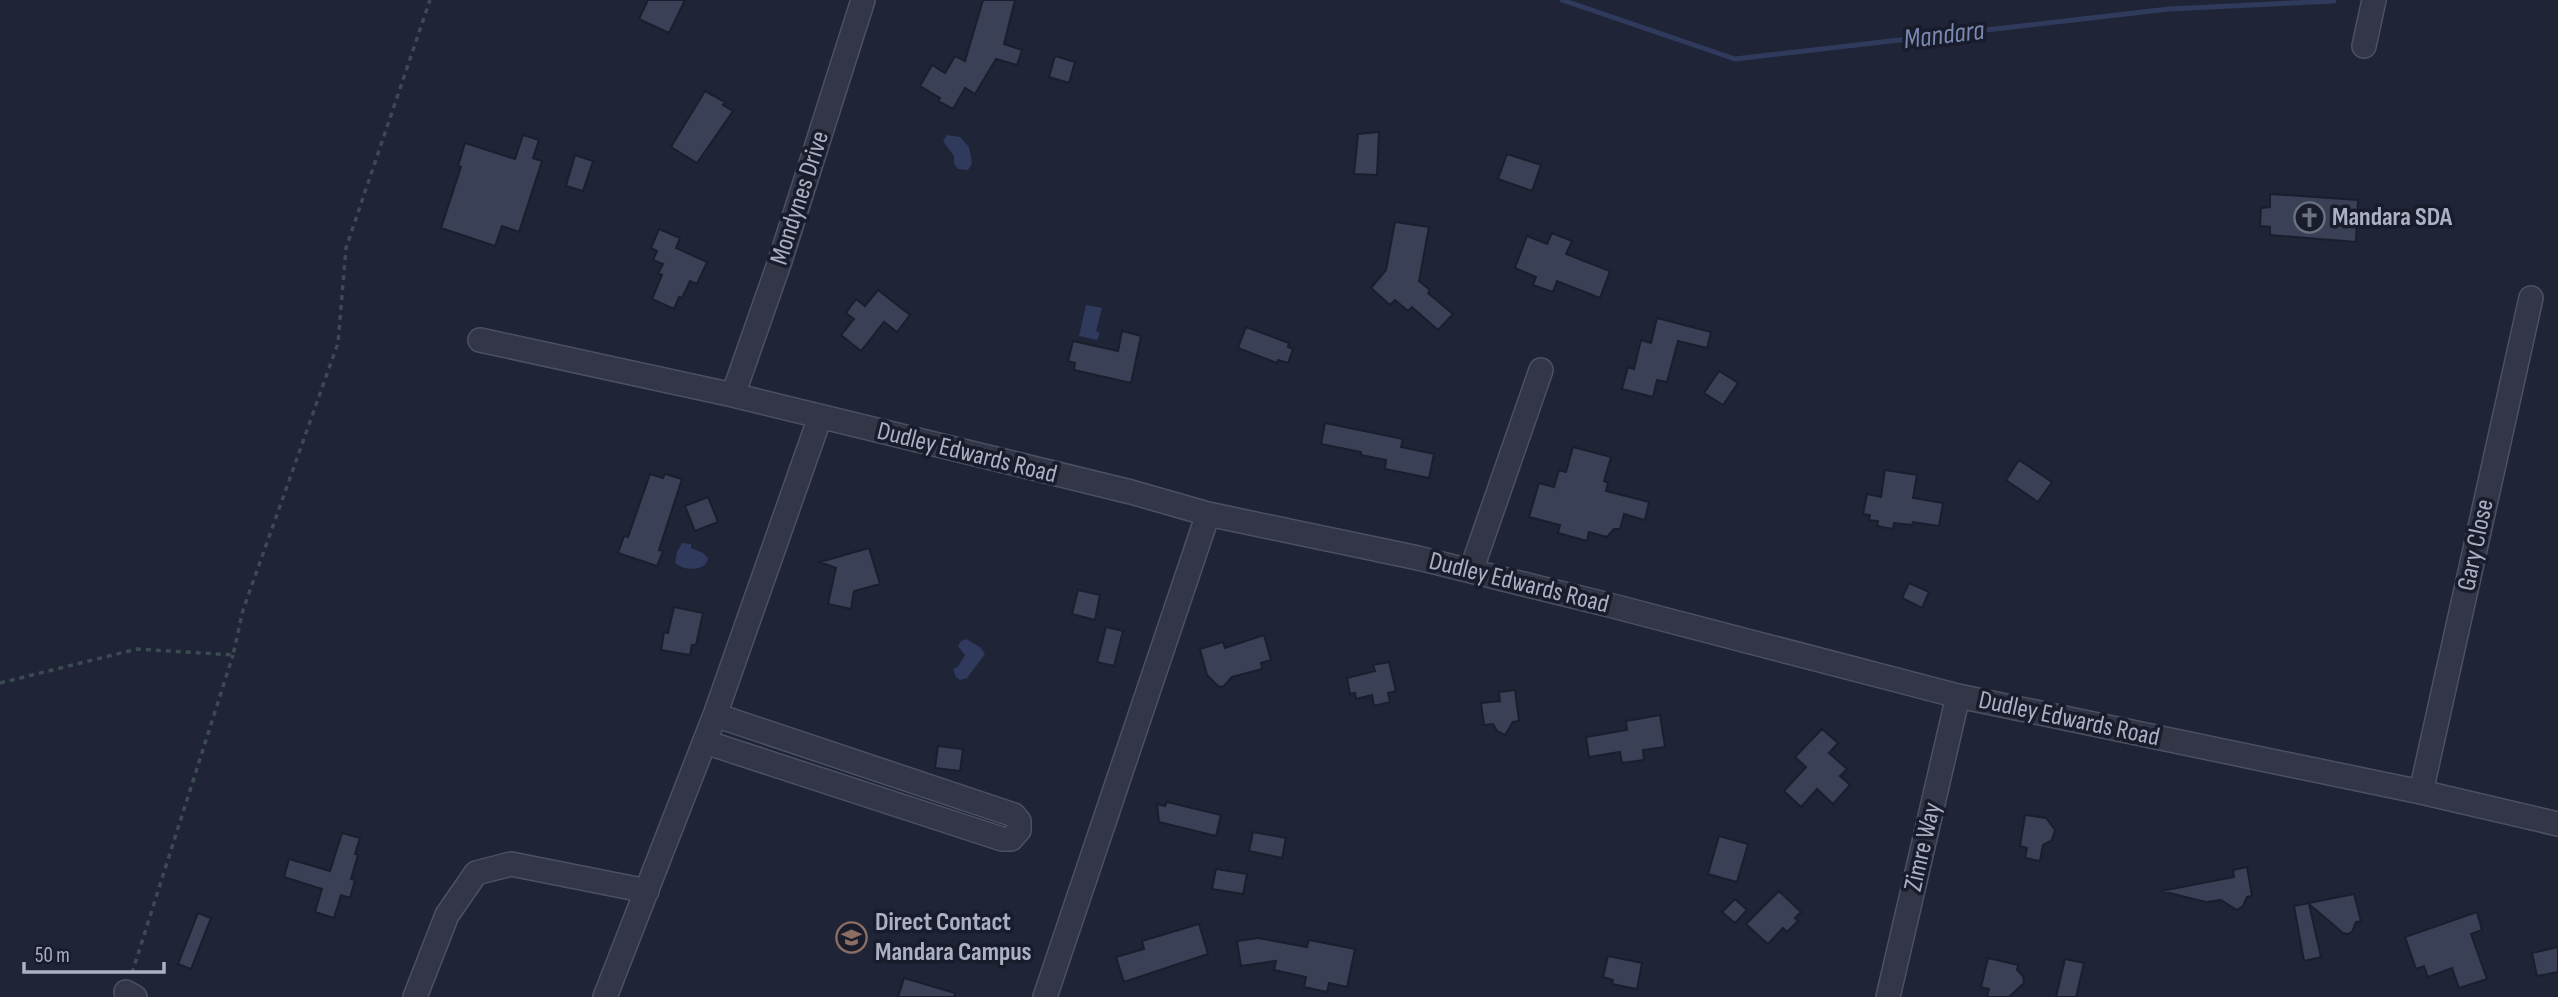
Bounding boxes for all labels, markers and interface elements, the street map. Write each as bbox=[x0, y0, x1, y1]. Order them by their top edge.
water label: Mandara bbox=[1902, 14, 1987, 56]
street label: Mondynes Drive bbox=[764, 127, 836, 269]
church icon: Mandara SDA bbox=[2292, 200, 2326, 234]
place label: Mandara SDA bbox=[2332, 202, 2453, 233]
street label: Dudley Edwards Road bbox=[874, 416, 1060, 490]
street label: Gary Close bbox=[2451, 496, 2501, 594]
street label: Dudley Edwards Road bbox=[1426, 546, 1612, 620]
street label: Dudley Edwards Road bbox=[1976, 685, 2162, 753]
street label: Zimre Way bbox=[1898, 800, 1948, 894]
place label: Direct Contact Mandara Campus bbox=[875, 907, 1032, 968]
school or university icon: Direct Contact Mandara Campus bbox=[835, 920, 869, 954]
scale bar bbox=[24, 930, 164, 974]
text: 50 m bbox=[35, 943, 70, 968]

